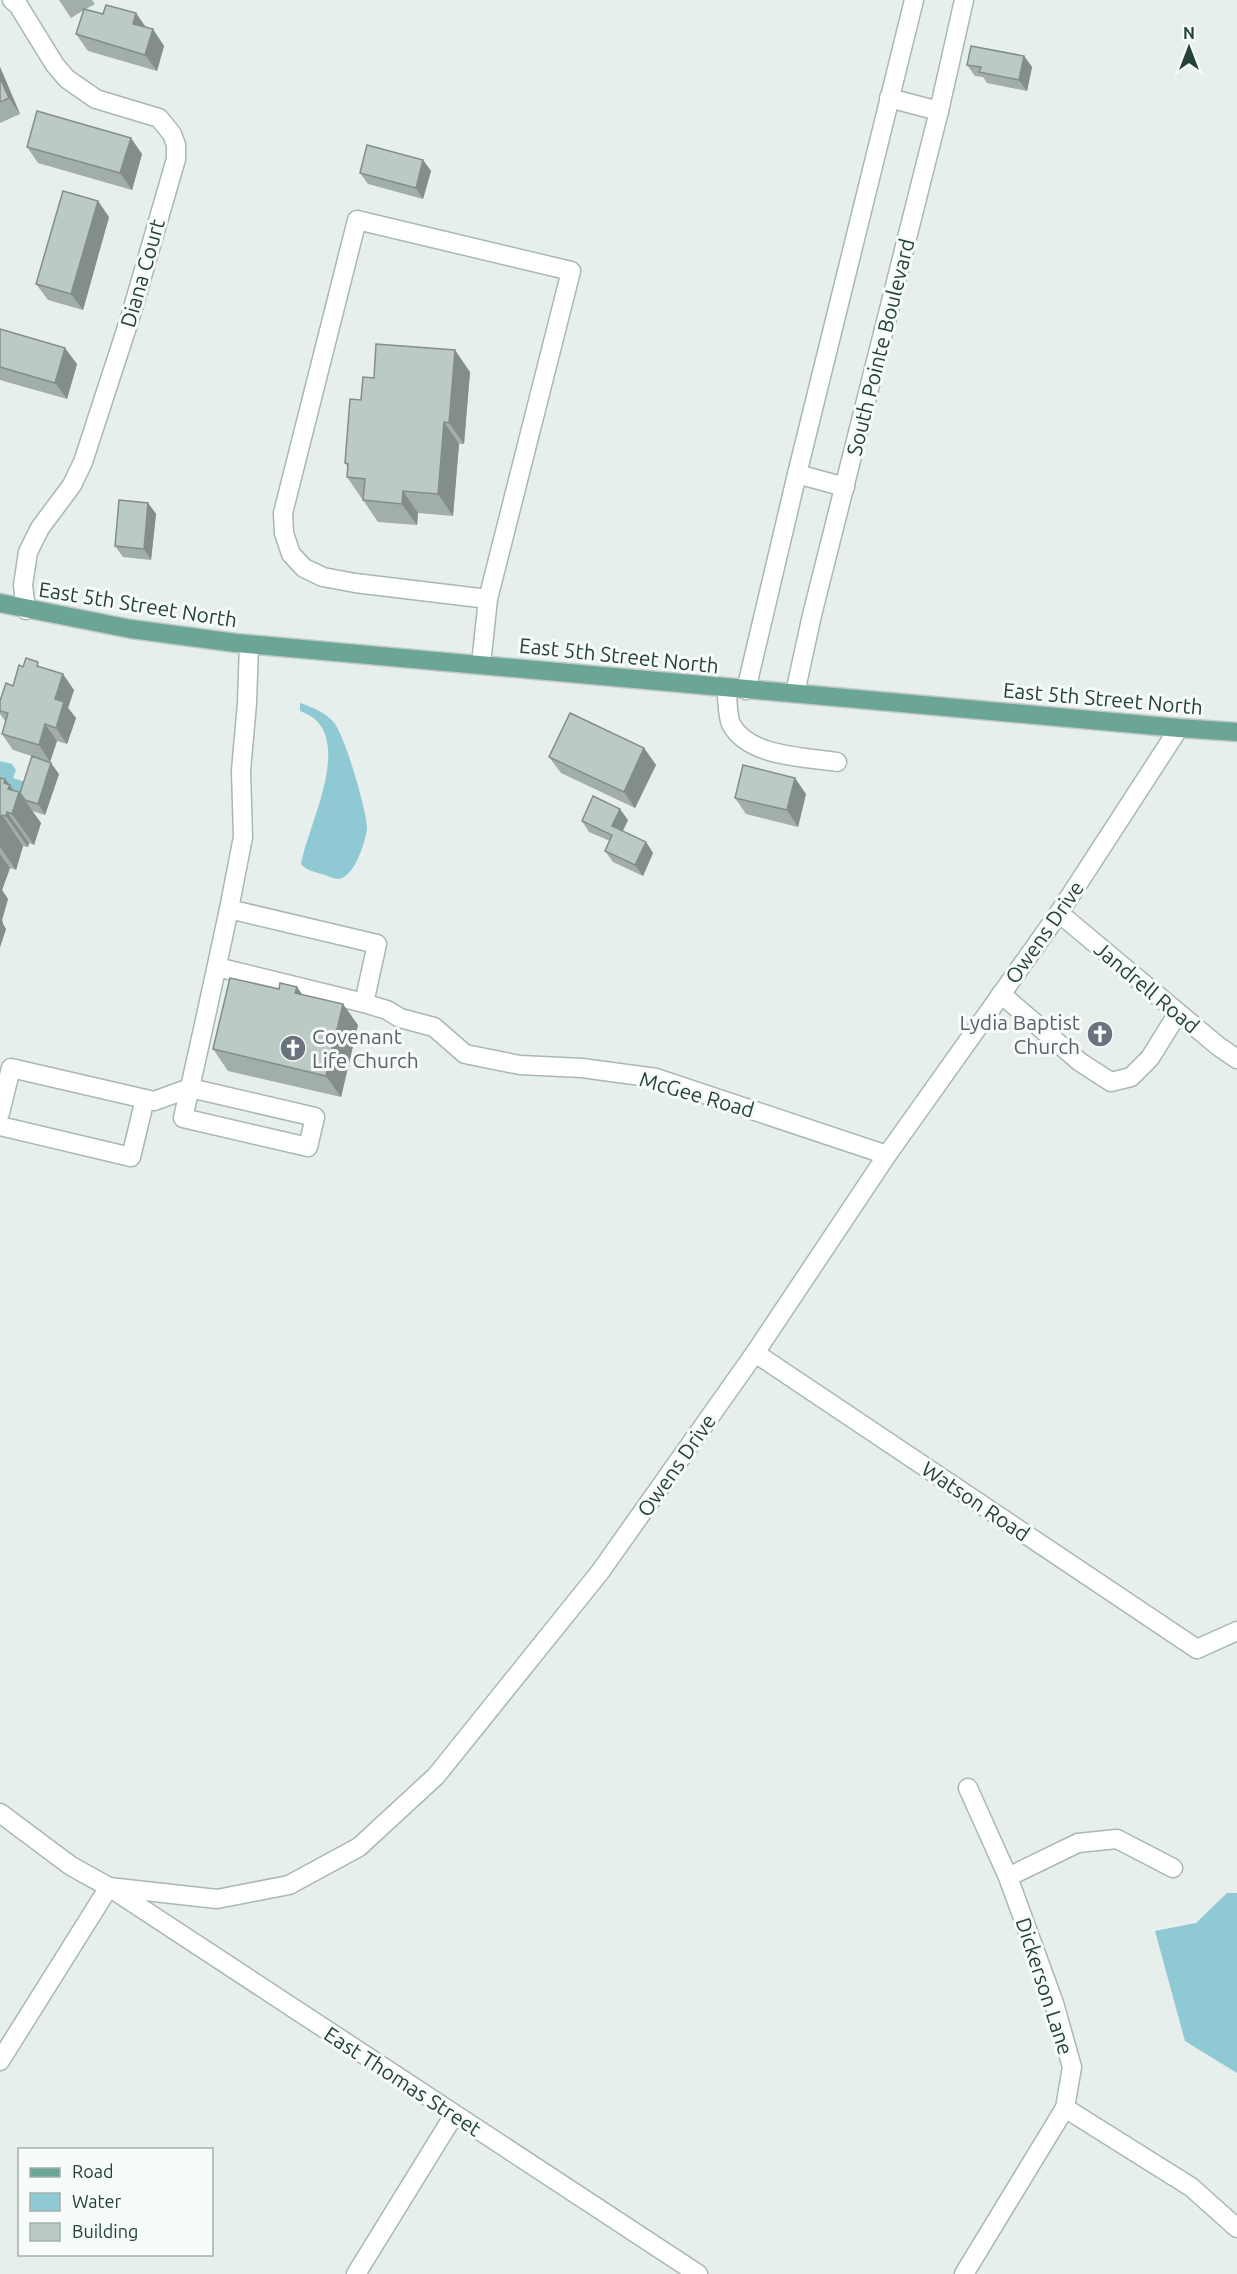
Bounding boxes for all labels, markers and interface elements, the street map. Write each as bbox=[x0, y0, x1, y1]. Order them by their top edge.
north arrow bbox=[1159, 18, 1219, 78]
text: N bbox=[1183, 24, 1195, 42]
street label: Diana Court bbox=[115, 216, 169, 330]
street label: South Pointe Boulevard bbox=[841, 236, 919, 458]
street label: East 5th Street North bbox=[37, 576, 239, 632]
street label: East 5th Street North bbox=[518, 633, 720, 677]
street label: East 5th Street North bbox=[1002, 677, 1204, 719]
street label: Owens Drive bbox=[1000, 876, 1088, 988]
street label: Jandrell Road bbox=[1090, 936, 1204, 1038]
place label: Lydia Baptist Church bbox=[959, 1010, 1080, 1058]
church icon: Lydia Baptist Church bbox=[1085, 1019, 1115, 1049]
place label: Covenant Life Church bbox=[312, 1024, 419, 1072]
church icon: Covenant Life Church bbox=[278, 1033, 308, 1063]
street label: McGee Road bbox=[637, 1066, 757, 1122]
street label: Owens Drive bbox=[632, 1409, 720, 1521]
street label: Watson Road bbox=[918, 1456, 1034, 1546]
street label: Dickerson Lane bbox=[1012, 1914, 1078, 2058]
street label: East Thomas Street bbox=[320, 2021, 486, 2141]
legend bbox=[18, 2148, 213, 2256]
text: Road bbox=[72, 2161, 114, 2181]
text: Water bbox=[72, 2191, 122, 2211]
text: Building bbox=[72, 2221, 138, 2241]

